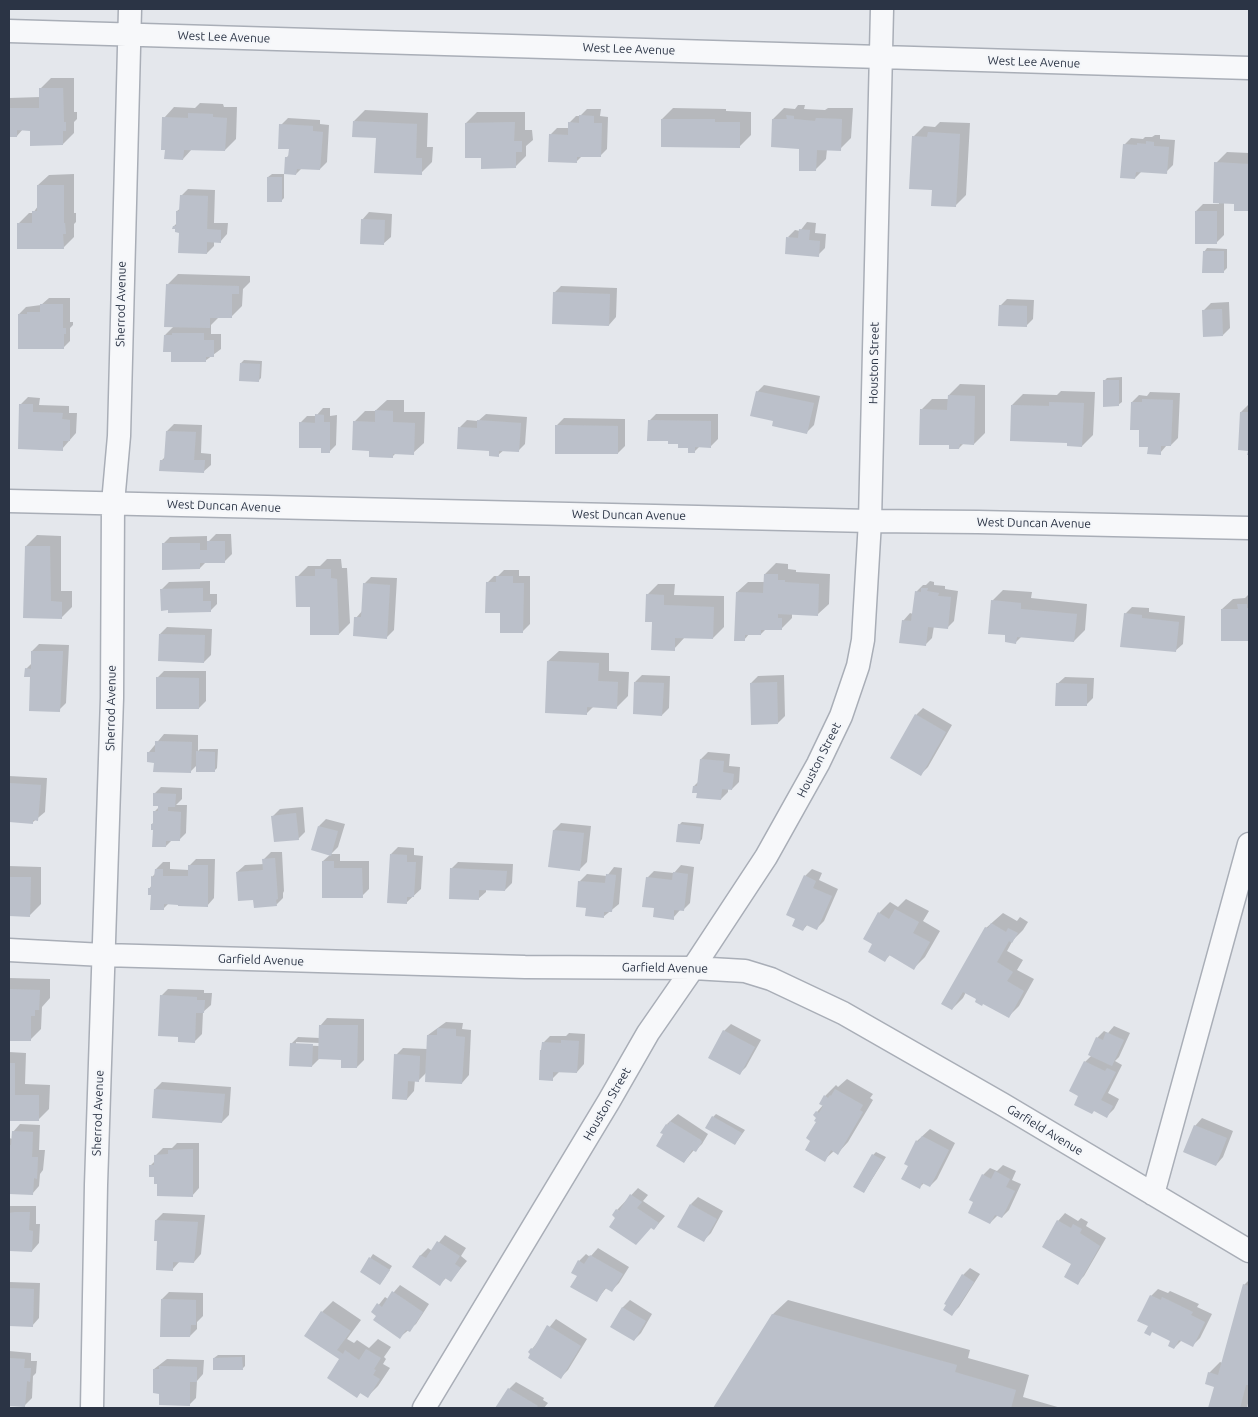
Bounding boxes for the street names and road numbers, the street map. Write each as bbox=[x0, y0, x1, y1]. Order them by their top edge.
street label: West Lee Avenue bbox=[177, 28, 271, 46]
street label: West Lee Avenue bbox=[582, 40, 676, 58]
street label: West Lee Avenue bbox=[987, 53, 1081, 71]
street label: Sherrod Avenue bbox=[113, 261, 129, 347]
street label: Houston Street bbox=[866, 322, 882, 404]
street label: West Duncan Avenue bbox=[167, 497, 281, 515]
street label: West Duncan Avenue bbox=[572, 507, 686, 523]
street label: West Duncan Avenue bbox=[977, 515, 1091, 531]
street label: Sherrod Avenue bbox=[103, 665, 119, 751]
street label: Houston Street bbox=[794, 720, 844, 800]
street label: Garfield Avenue bbox=[218, 951, 304, 969]
street label: Garfield Avenue bbox=[622, 960, 708, 976]
street label: Houston Street bbox=[580, 1065, 634, 1143]
street label: Sherrod Avenue bbox=[89, 1070, 107, 1156]
street label: Garfield Avenue bbox=[1004, 1102, 1086, 1158]

